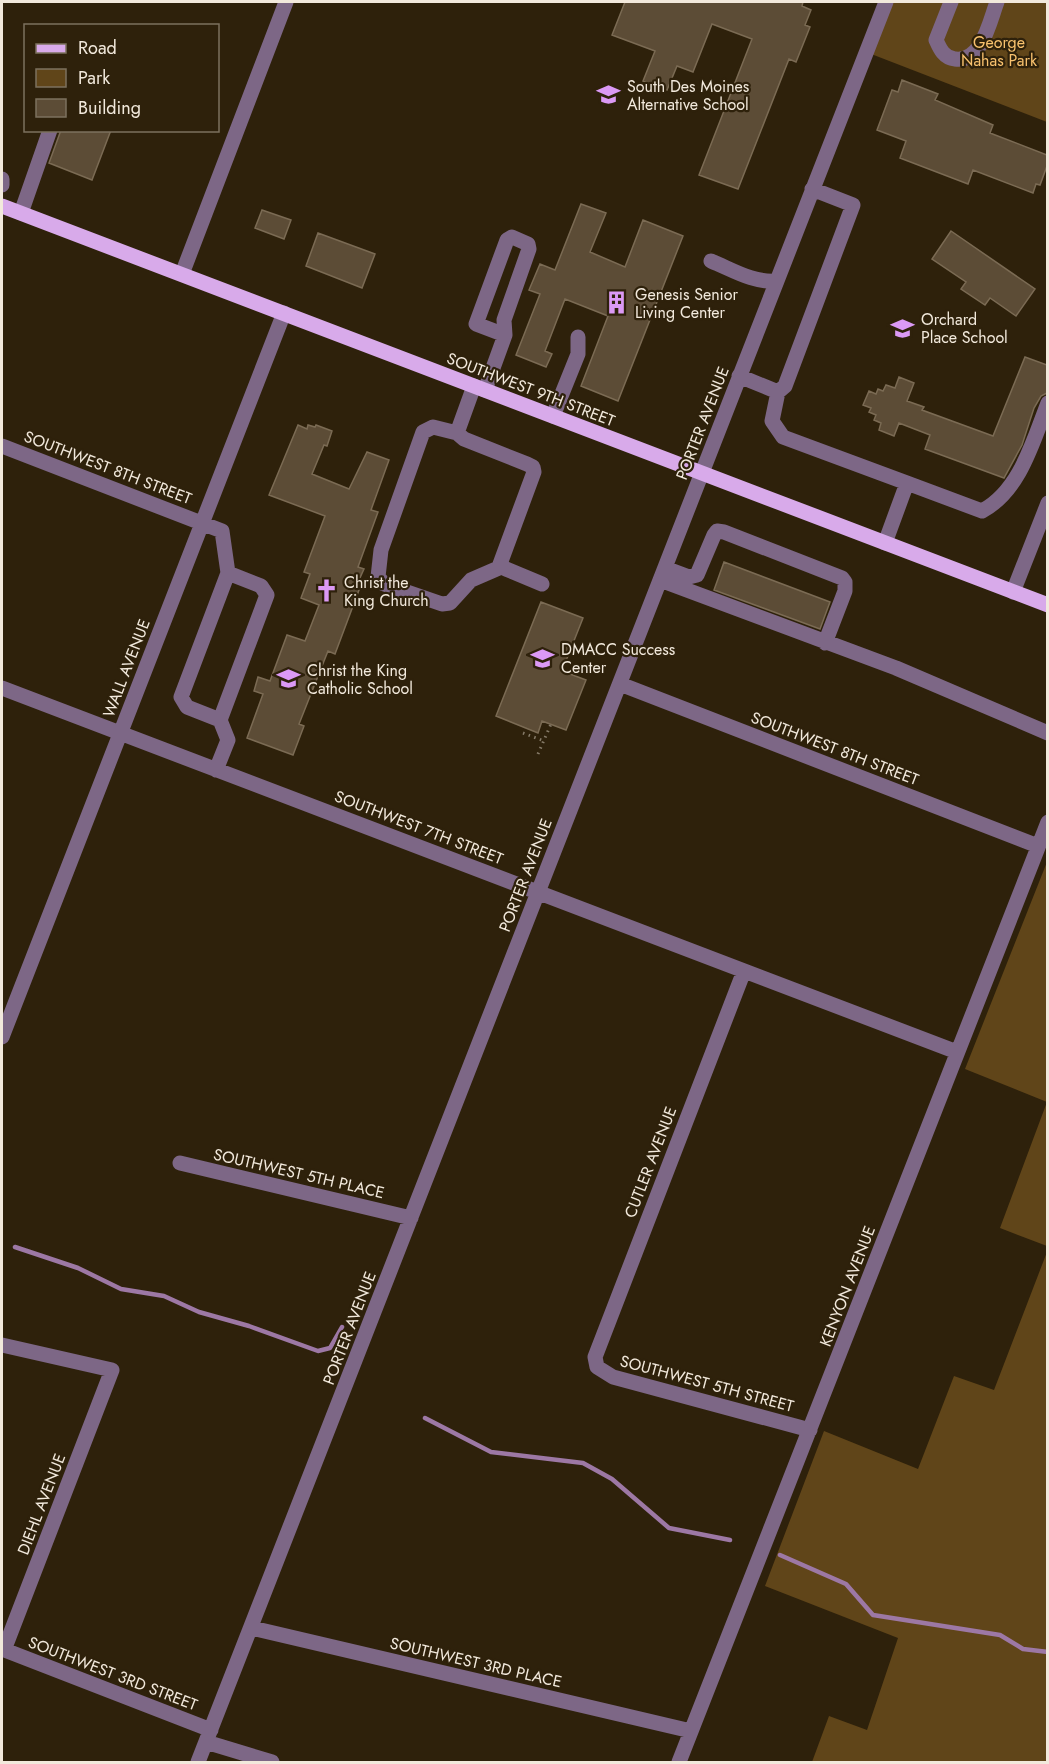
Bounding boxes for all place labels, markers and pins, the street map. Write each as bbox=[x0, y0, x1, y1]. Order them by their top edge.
place label: South Des Moines Alternative School bbox=[627, 75, 749, 116]
school or university icon: South Des Moines Alternative School bbox=[596, 82, 622, 108]
place label: Genesis Senior Living Center bbox=[635, 283, 738, 324]
building icon: Genesis Senior Living Center bbox=[604, 290, 630, 316]
place label: Orchard Place School bbox=[921, 308, 1008, 349]
school or university icon: Orchard Place School bbox=[890, 315, 916, 341]
place label: Christ the King Church bbox=[344, 571, 429, 612]
church icon: Christ the King Church bbox=[313, 578, 339, 604]
place label: DMACC Success Center bbox=[561, 638, 675, 679]
school or university icon: DMACC Success Center bbox=[530, 645, 556, 671]
place label: Christ the King Catholic School bbox=[307, 659, 413, 700]
school or university icon: Christ the King Catholic School bbox=[276, 666, 302, 692]

